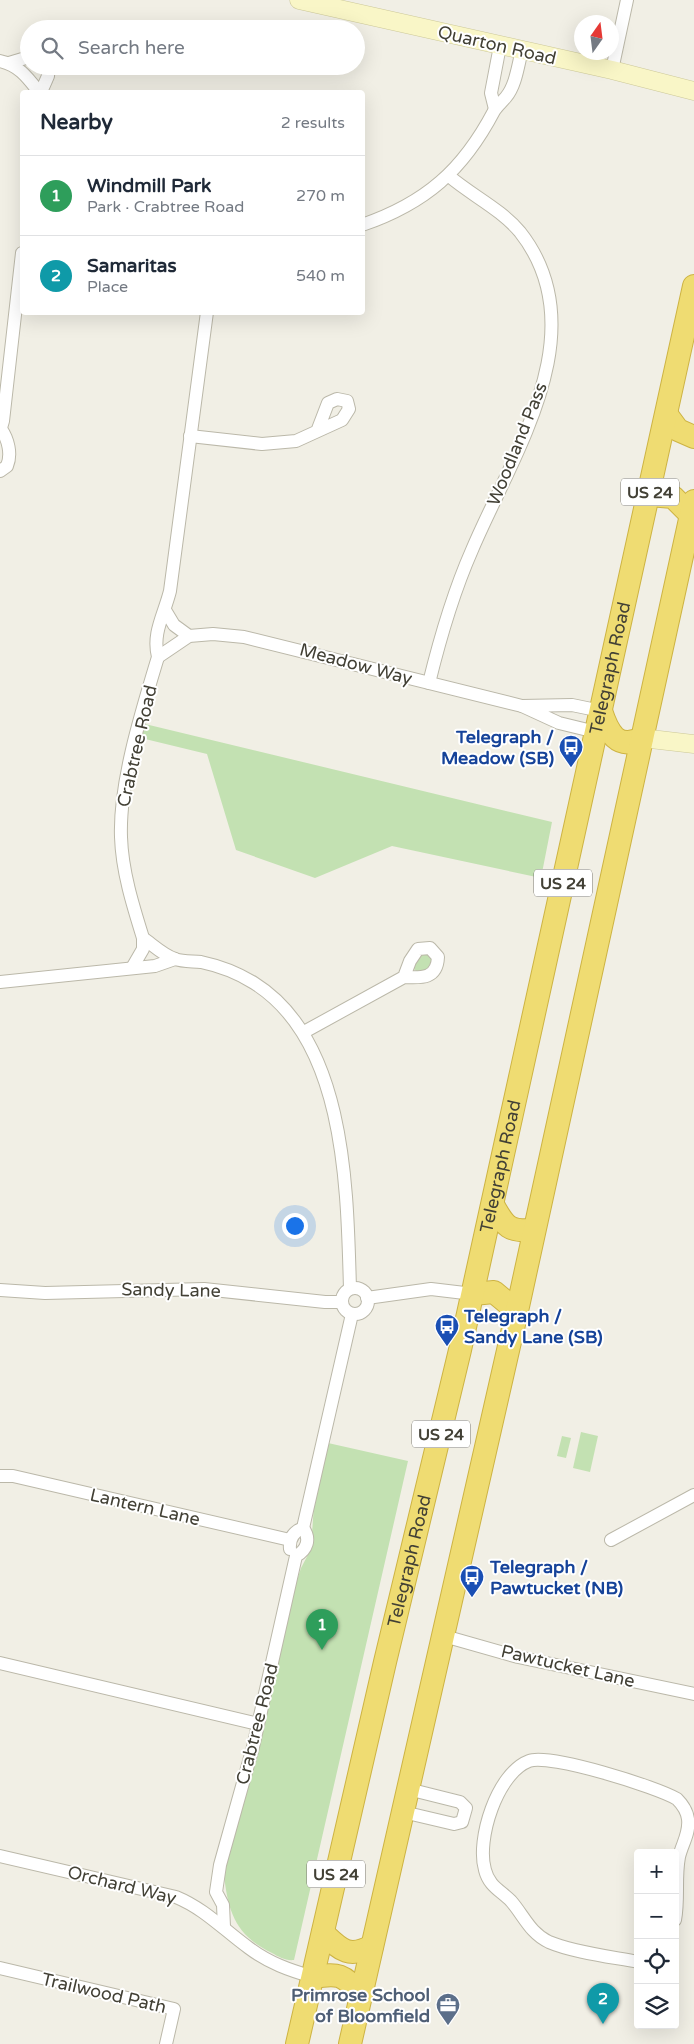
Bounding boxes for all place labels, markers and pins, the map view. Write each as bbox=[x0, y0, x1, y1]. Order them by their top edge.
place label: Telegraph / Meadow (SB) bbox=[441, 726, 554, 769]
bus stop icon: Telegraph / Meadow (SB) bbox=[558, 734, 584, 768]
place label: Telegraph / Sandy Lane (SB) bbox=[463, 1305, 603, 1348]
bus stop icon: Telegraph / Sandy Lane (SB) bbox=[434, 1313, 460, 1347]
place label: Telegraph / Pawtucket (NB) bbox=[489, 1556, 624, 1599]
bus stop icon: Telegraph / Pawtucket (NB) bbox=[459, 1564, 485, 1598]
pin: 1 bbox=[306, 1609, 338, 1650]
pin: 2 bbox=[587, 1983, 619, 2024]
place label: Primrose School of Bloomfield bbox=[291, 1984, 430, 2027]
office icon: Primrose School of Bloomfield bbox=[435, 1992, 461, 2026]

